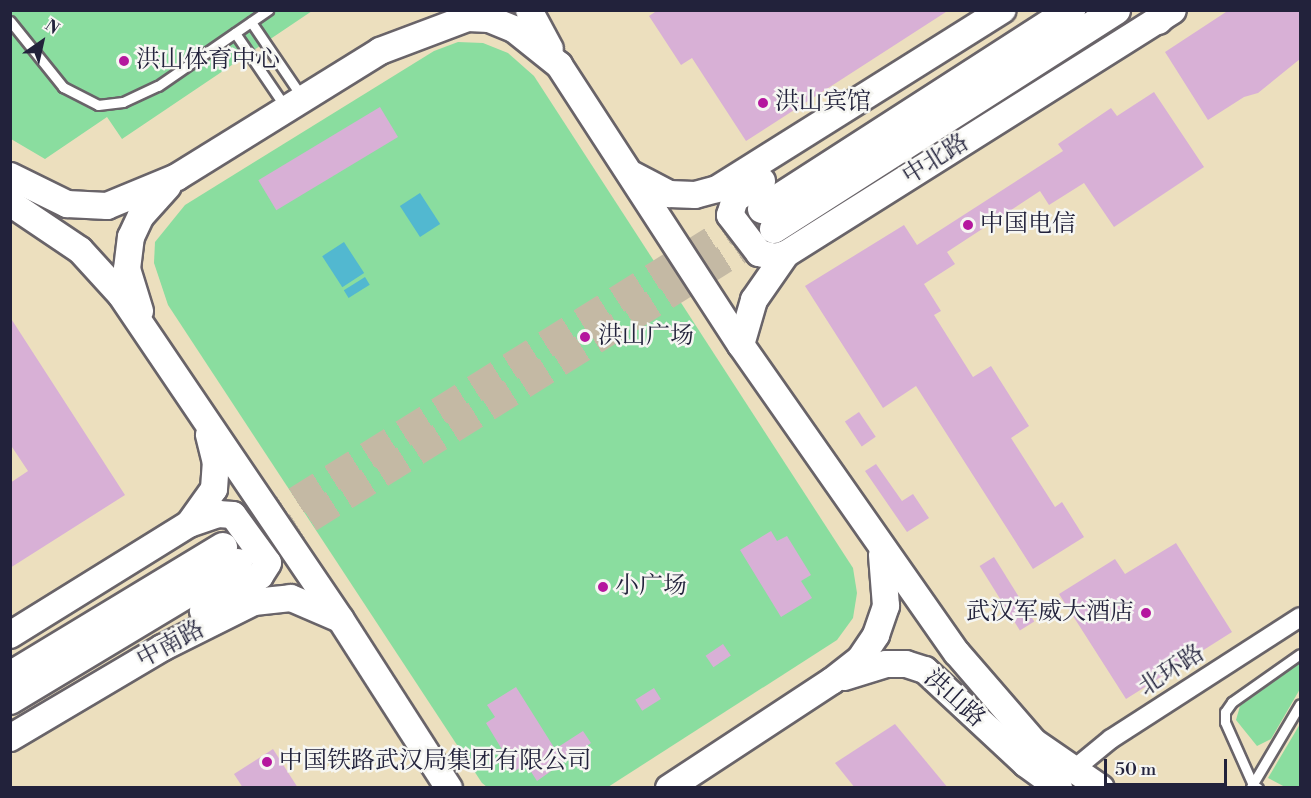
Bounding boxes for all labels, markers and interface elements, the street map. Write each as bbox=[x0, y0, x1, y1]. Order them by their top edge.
north arrow bbox=[12, 12, 72, 72]
text: N bbox=[41, 15, 63, 39]
place label: 洪山体育中心 bbox=[136, 47, 280, 75]
marker: 洪山体育中心 bbox=[117, 54, 131, 68]
place label: 洪山宾馆 bbox=[775, 89, 871, 117]
marker: 洪山宾馆 bbox=[756, 96, 770, 110]
street label: 中北路 bbox=[898, 129, 974, 191]
place label: 中国电信 bbox=[980, 211, 1076, 239]
marker: 中国电信 bbox=[961, 218, 975, 232]
place label: 洪山广场 bbox=[598, 323, 694, 351]
marker: 洪山广场 bbox=[576, 328, 594, 346]
place label: 小广场 bbox=[615, 573, 687, 601]
marker: 小广场 bbox=[596, 580, 610, 594]
place label: 武汉军威大酒店 bbox=[966, 599, 1134, 627]
marker: 武汉军威大酒店 bbox=[1139, 606, 1153, 620]
street label: 中南路 bbox=[132, 615, 210, 675]
street label: 北环路 bbox=[1134, 639, 1210, 703]
street label: 洪山路 bbox=[918, 664, 990, 734]
scale bar bbox=[1107, 747, 1230, 785]
place label: 中国铁路武汉局集团有限公司 bbox=[279, 748, 591, 776]
marker: 中国铁路武汉局集团有限公司 bbox=[260, 755, 274, 769]
text: 50 m bbox=[1115, 758, 1156, 781]

